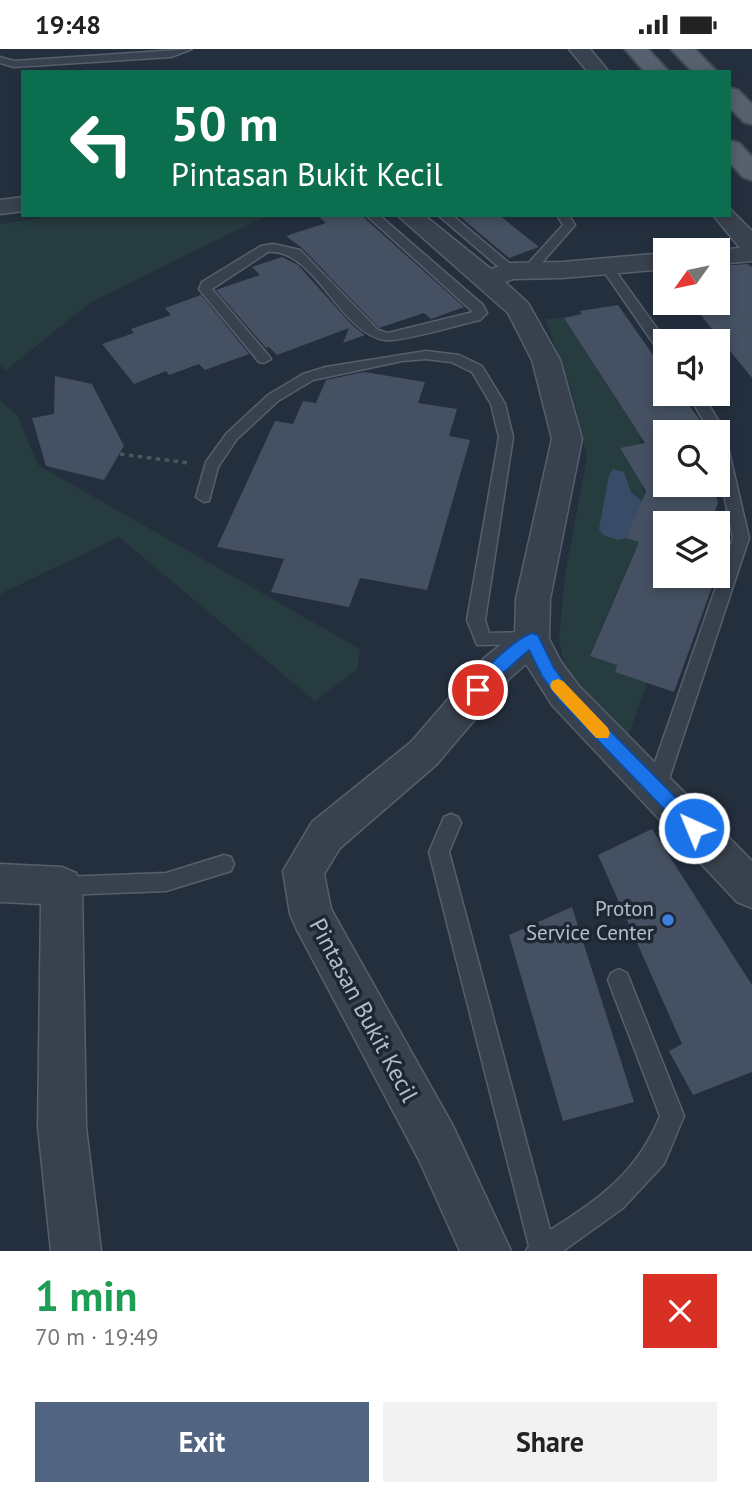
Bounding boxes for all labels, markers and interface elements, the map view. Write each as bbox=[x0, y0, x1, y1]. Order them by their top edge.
text: 19:48 bbox=[35, 8, 101, 41]
text: 50 m bbox=[171, 91, 278, 155]
icon: left bbox=[56, 98, 147, 189]
text: Pintasan Bukit Kecil bbox=[171, 153, 443, 195]
north arrow bbox=[653, 238, 730, 315]
map controls bbox=[653, 238, 730, 588]
button: sound bbox=[653, 329, 730, 406]
button: search bbox=[653, 420, 730, 497]
button: layers bbox=[653, 511, 730, 588]
pin bbox=[448, 660, 508, 720]
icon: arrive bbox=[459, 671, 497, 709]
position arrow bbox=[657, 791, 731, 865]
place label: Proton Service Center bbox=[526, 895, 654, 946]
marker: Proton Service Center bbox=[660, 912, 676, 928]
street label: Pintasan Bukit Kecil bbox=[303, 913, 425, 1107]
text: 1 min bbox=[35, 1268, 137, 1323]
button: close bbox=[643, 1274, 717, 1348]
text: 70 m · 19:49 bbox=[35, 1322, 159, 1351]
button: Exit bbox=[35, 1402, 369, 1482]
button: Share bbox=[383, 1402, 717, 1482]

